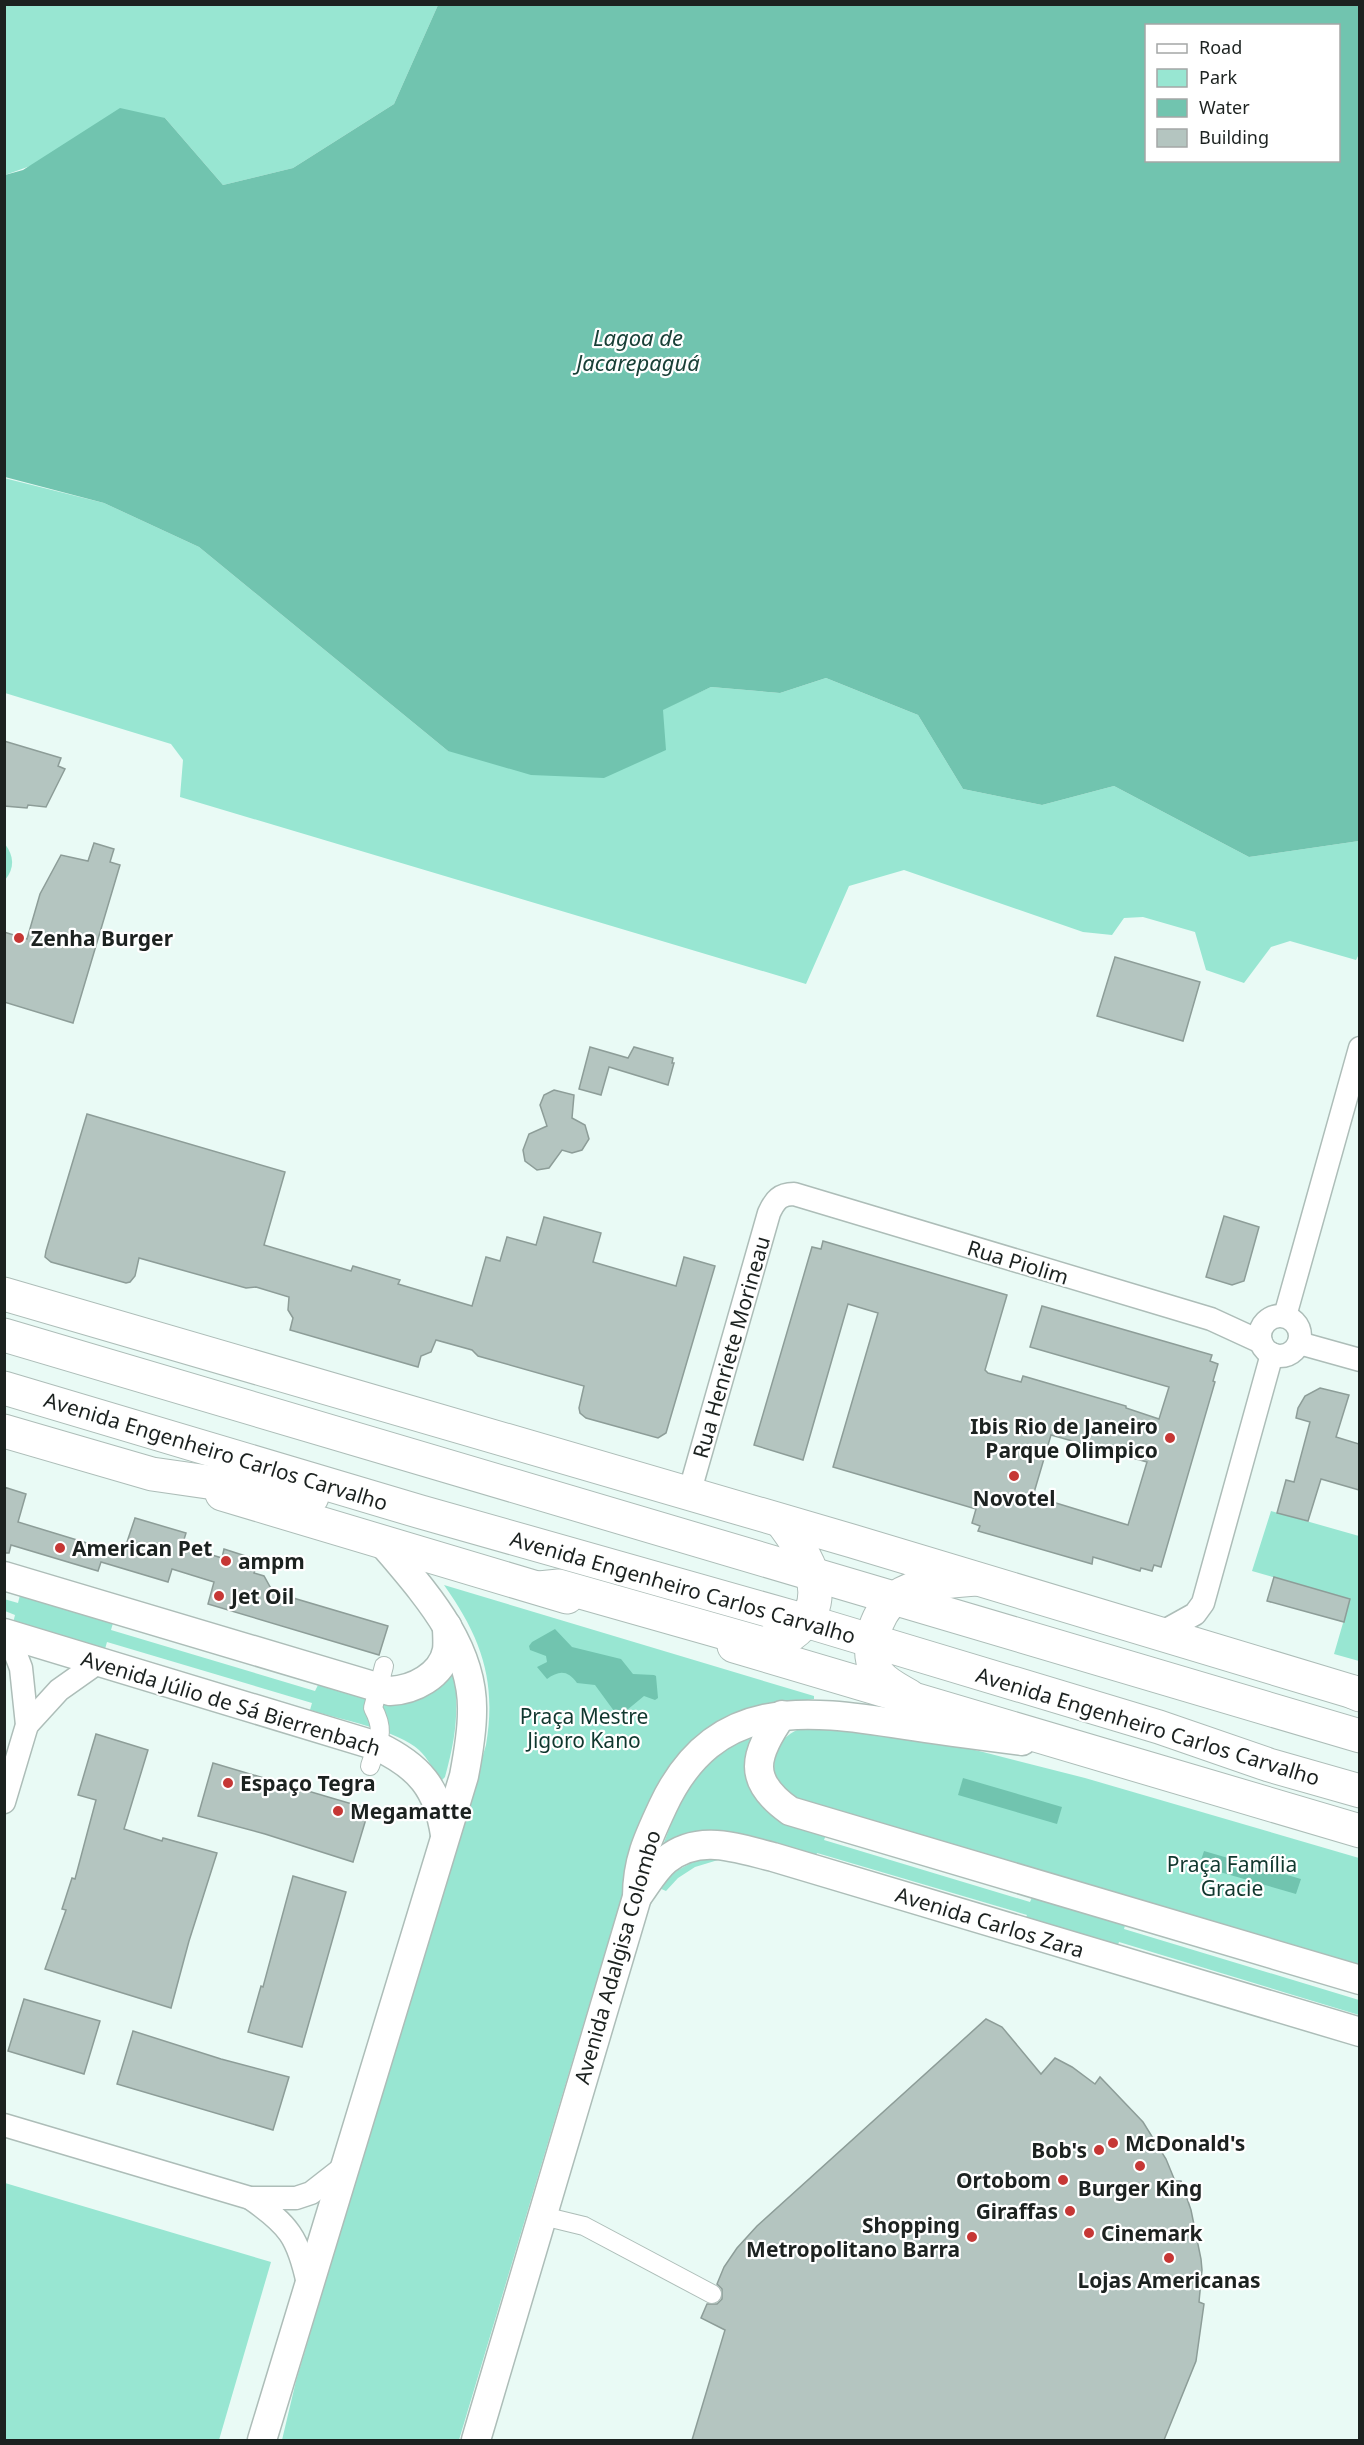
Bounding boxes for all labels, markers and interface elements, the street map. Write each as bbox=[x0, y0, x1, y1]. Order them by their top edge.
legend bbox=[1145, 24, 1340, 162]
text: Road bbox=[1199, 35, 1242, 59]
text: Park bbox=[1199, 65, 1237, 89]
text: Water bbox=[1199, 95, 1250, 119]
text: Building bbox=[1199, 125, 1269, 149]
water label: Lagoa de Jacarepaguá bbox=[572, 322, 700, 377]
place label: Zenha Burger bbox=[31, 924, 174, 952]
marker: Zenha Burger bbox=[12, 931, 26, 945]
street label: Rua Henriete Morineau bbox=[686, 1233, 776, 1461]
street label: Rua Piolim bbox=[964, 1233, 1072, 1291]
street label: Avenida Engenheiro Carlos Carvalho bbox=[41, 1385, 391, 1517]
place label: Ibis Rio de Janeiro Parque Olimpico bbox=[970, 1412, 1158, 1464]
marker: Ibis Rio de Janeiro Parque Olimpico bbox=[1163, 1431, 1177, 1445]
marker: Novotel bbox=[1007, 1469, 1021, 1483]
place label: Novotel bbox=[973, 1484, 1055, 1512]
street label: Avenida Engenheiro Carlos Carvalho bbox=[507, 1524, 859, 1650]
place label: American Pet bbox=[72, 1534, 212, 1562]
marker: American Pet bbox=[53, 1541, 67, 1555]
place label: ampm bbox=[238, 1547, 305, 1575]
marker: ampm bbox=[219, 1554, 233, 1568]
place label: Jet Oil bbox=[229, 1582, 294, 1610]
marker: Jet Oil bbox=[212, 1589, 226, 1603]
street label: Avenida Júlio de Sá Bierrenbach bbox=[78, 1644, 384, 1762]
street label: Avenida Engenheiro Carlos Carvalho bbox=[973, 1660, 1323, 1792]
park label: Praça Mestre Jigoro Kano bbox=[520, 1702, 648, 1754]
place label: Espaço Tegra bbox=[240, 1769, 376, 1797]
marker: Espaço Tegra bbox=[221, 1776, 235, 1790]
place label: Megamatte bbox=[350, 1797, 472, 1825]
marker: Megamatte bbox=[331, 1804, 345, 1818]
street label: Avenida Adalgisa Colombo bbox=[567, 1827, 667, 2087]
park label: Praça Família Gracie bbox=[1167, 1850, 1297, 1902]
street label: Avenida Carlos Zara bbox=[892, 1880, 1088, 1964]
place label: McDonald's bbox=[1125, 2129, 1245, 2157]
place label: Bob's bbox=[1031, 2136, 1087, 2164]
marker: McDonald's bbox=[1106, 2136, 1120, 2150]
marker: Bob's bbox=[1092, 2143, 1106, 2157]
marker: Burger King bbox=[1133, 2159, 1147, 2173]
place label: Ortobom bbox=[956, 2166, 1051, 2194]
marker: Ortobom bbox=[1056, 2173, 1070, 2187]
place label: Burger King bbox=[1078, 2174, 1202, 2202]
place label: Giraffas bbox=[976, 2197, 1058, 2225]
marker: Giraffas bbox=[1063, 2204, 1077, 2218]
place label: Shopping Metropolitano Barra bbox=[746, 2211, 960, 2263]
place label: Cinemark bbox=[1101, 2219, 1203, 2247]
marker: Cinemark bbox=[1082, 2226, 1096, 2240]
marker: Shopping Metropolitano Barra bbox=[965, 2230, 979, 2244]
marker: Lojas Americanas bbox=[1162, 2251, 1176, 2265]
place label: Lojas Americanas bbox=[1077, 2266, 1261, 2294]

